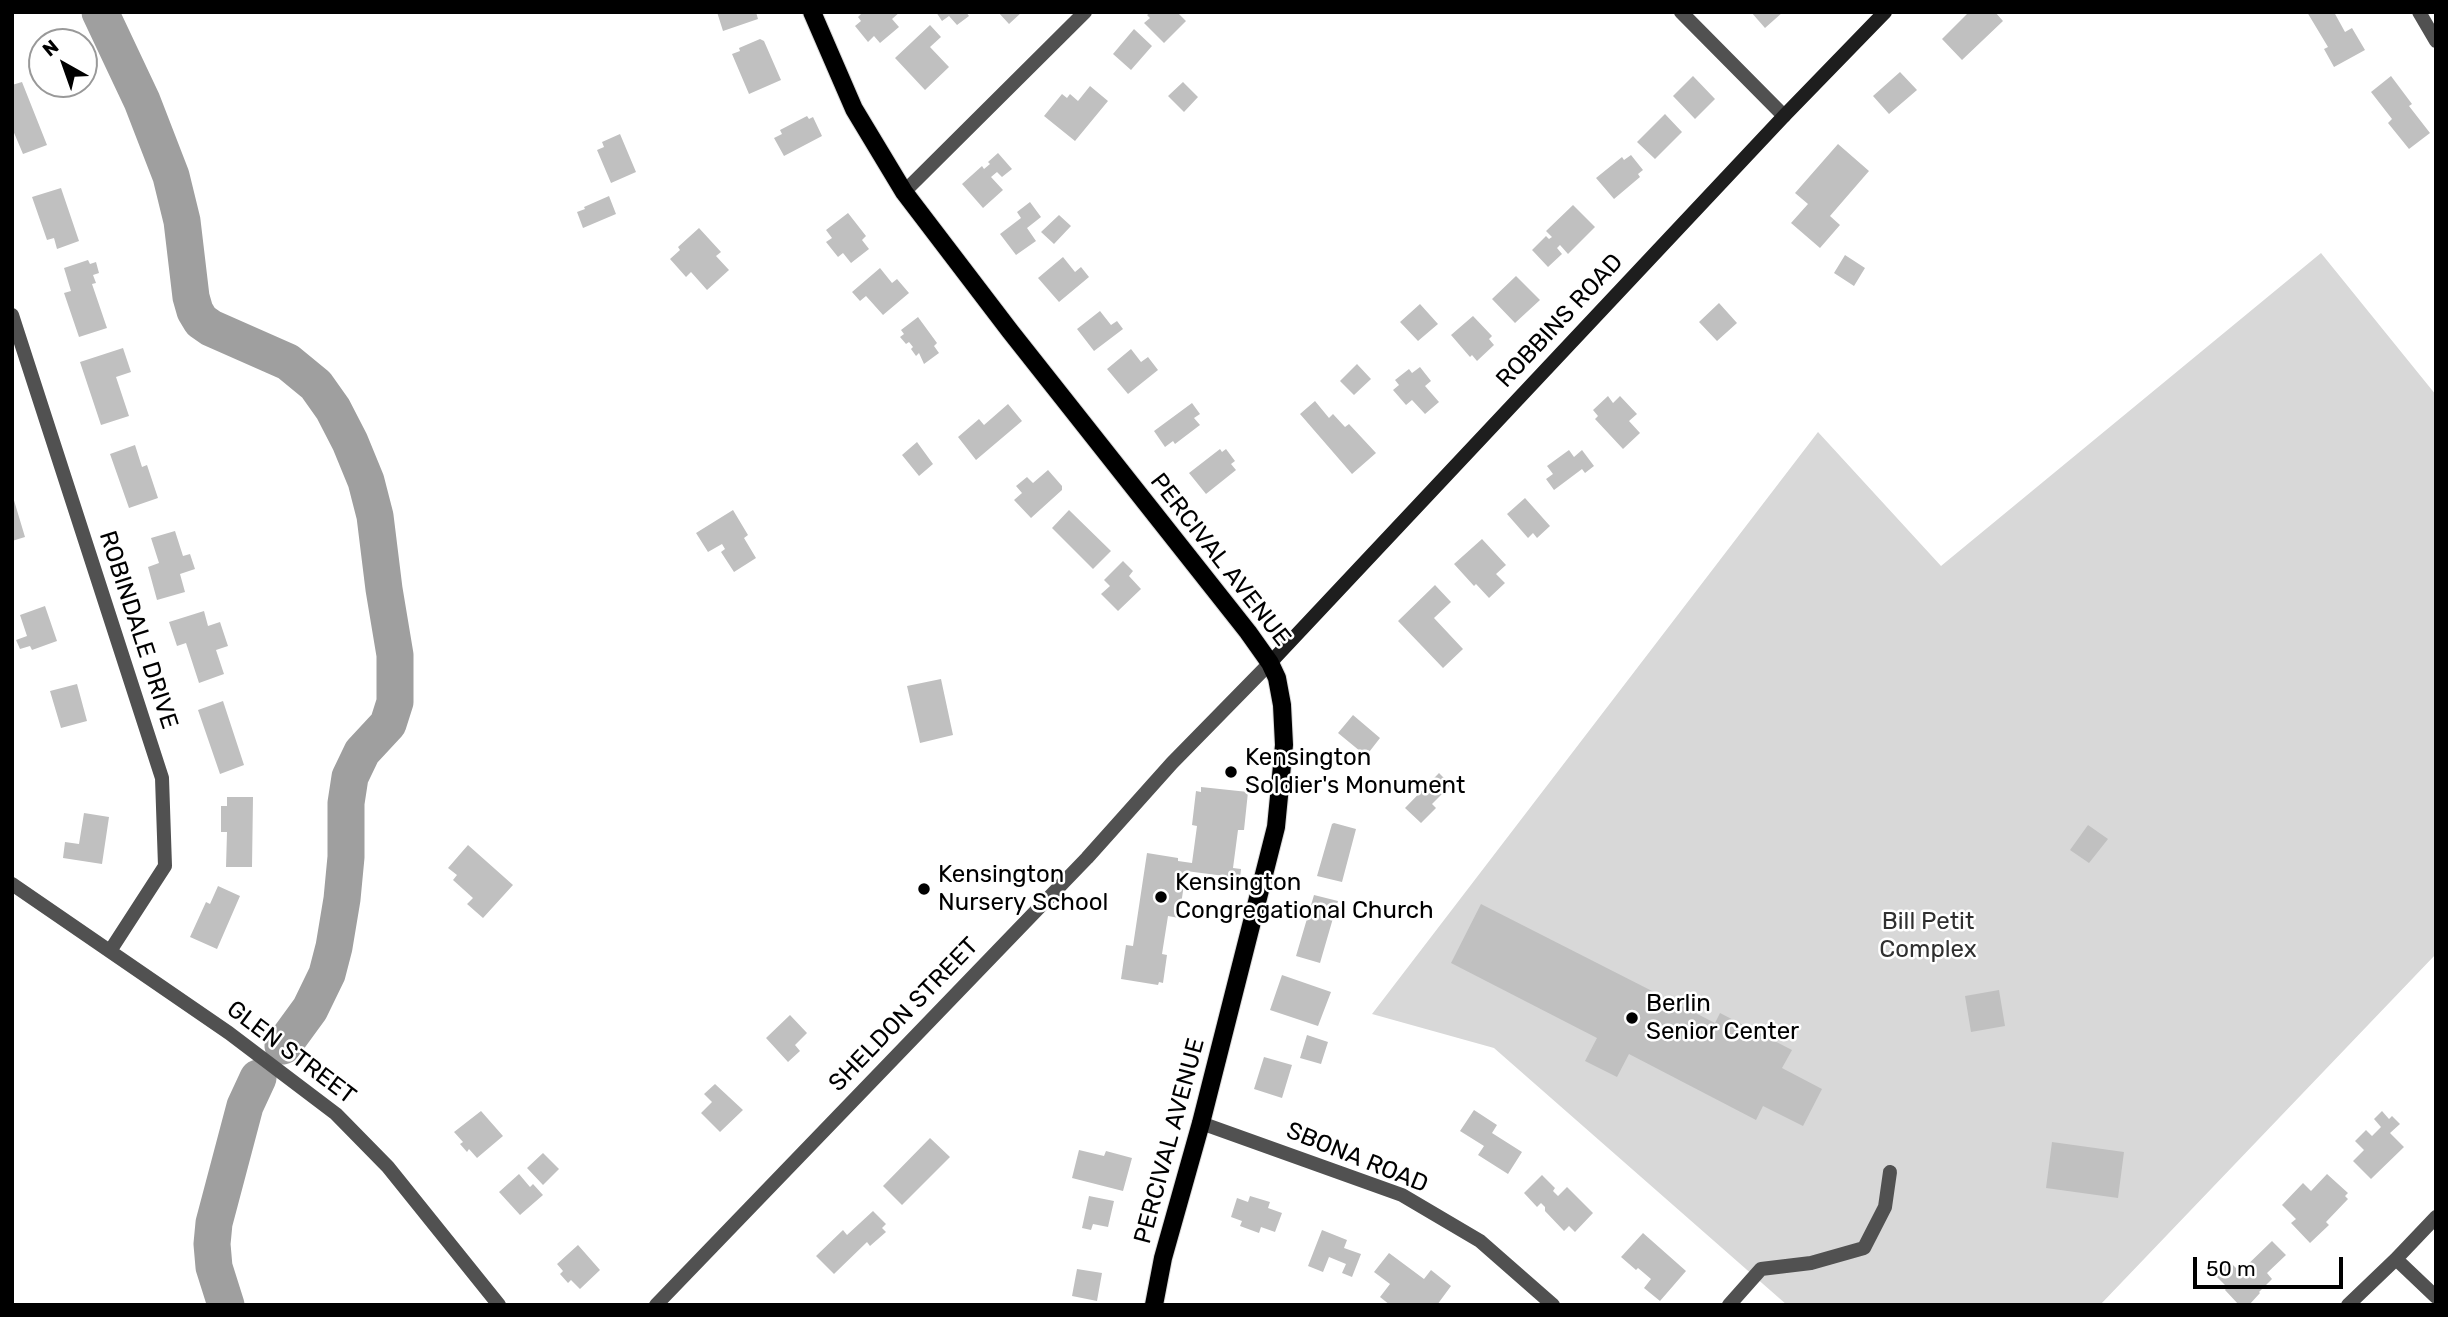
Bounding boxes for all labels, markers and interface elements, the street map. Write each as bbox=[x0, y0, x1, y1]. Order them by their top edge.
north arrow bbox=[28, 28, 98, 98]
text: N bbox=[38, 35, 63, 61]
street label: ROBBINS ROAD bbox=[1491, 248, 1629, 394]
street label: PERCIVAL AVENUE bbox=[1144, 468, 1296, 652]
street label: ROBINDALE DRIVE bbox=[92, 527, 184, 733]
place label: Kensington Soldier's Monument bbox=[1245, 744, 1465, 800]
marker: Kensington Soldier's Monument bbox=[1223, 764, 1239, 780]
place label: Kensington Nursery School bbox=[938, 861, 1108, 917]
place label: Kensington Congregational Church bbox=[1175, 869, 1434, 925]
marker: Kensington Nursery School bbox=[916, 881, 932, 897]
marker: Kensington Congregational Church bbox=[1153, 889, 1169, 905]
park label: Bill Petit Complex bbox=[1879, 908, 1977, 964]
street label: SHELDON STREET bbox=[823, 932, 985, 1098]
place label: Berlin Senior Center bbox=[1646, 990, 1799, 1046]
street label: GLEN STREET bbox=[221, 995, 361, 1111]
marker: Berlin Senior Center bbox=[1624, 1010, 1640, 1026]
street label: PERCIVAL AVENUE bbox=[1129, 1035, 1211, 1247]
street label: SBONA ROAD bbox=[1282, 1117, 1432, 1199]
scale bar bbox=[2196, 1244, 2346, 1288]
text: 50 m bbox=[2206, 1256, 2256, 1281]

